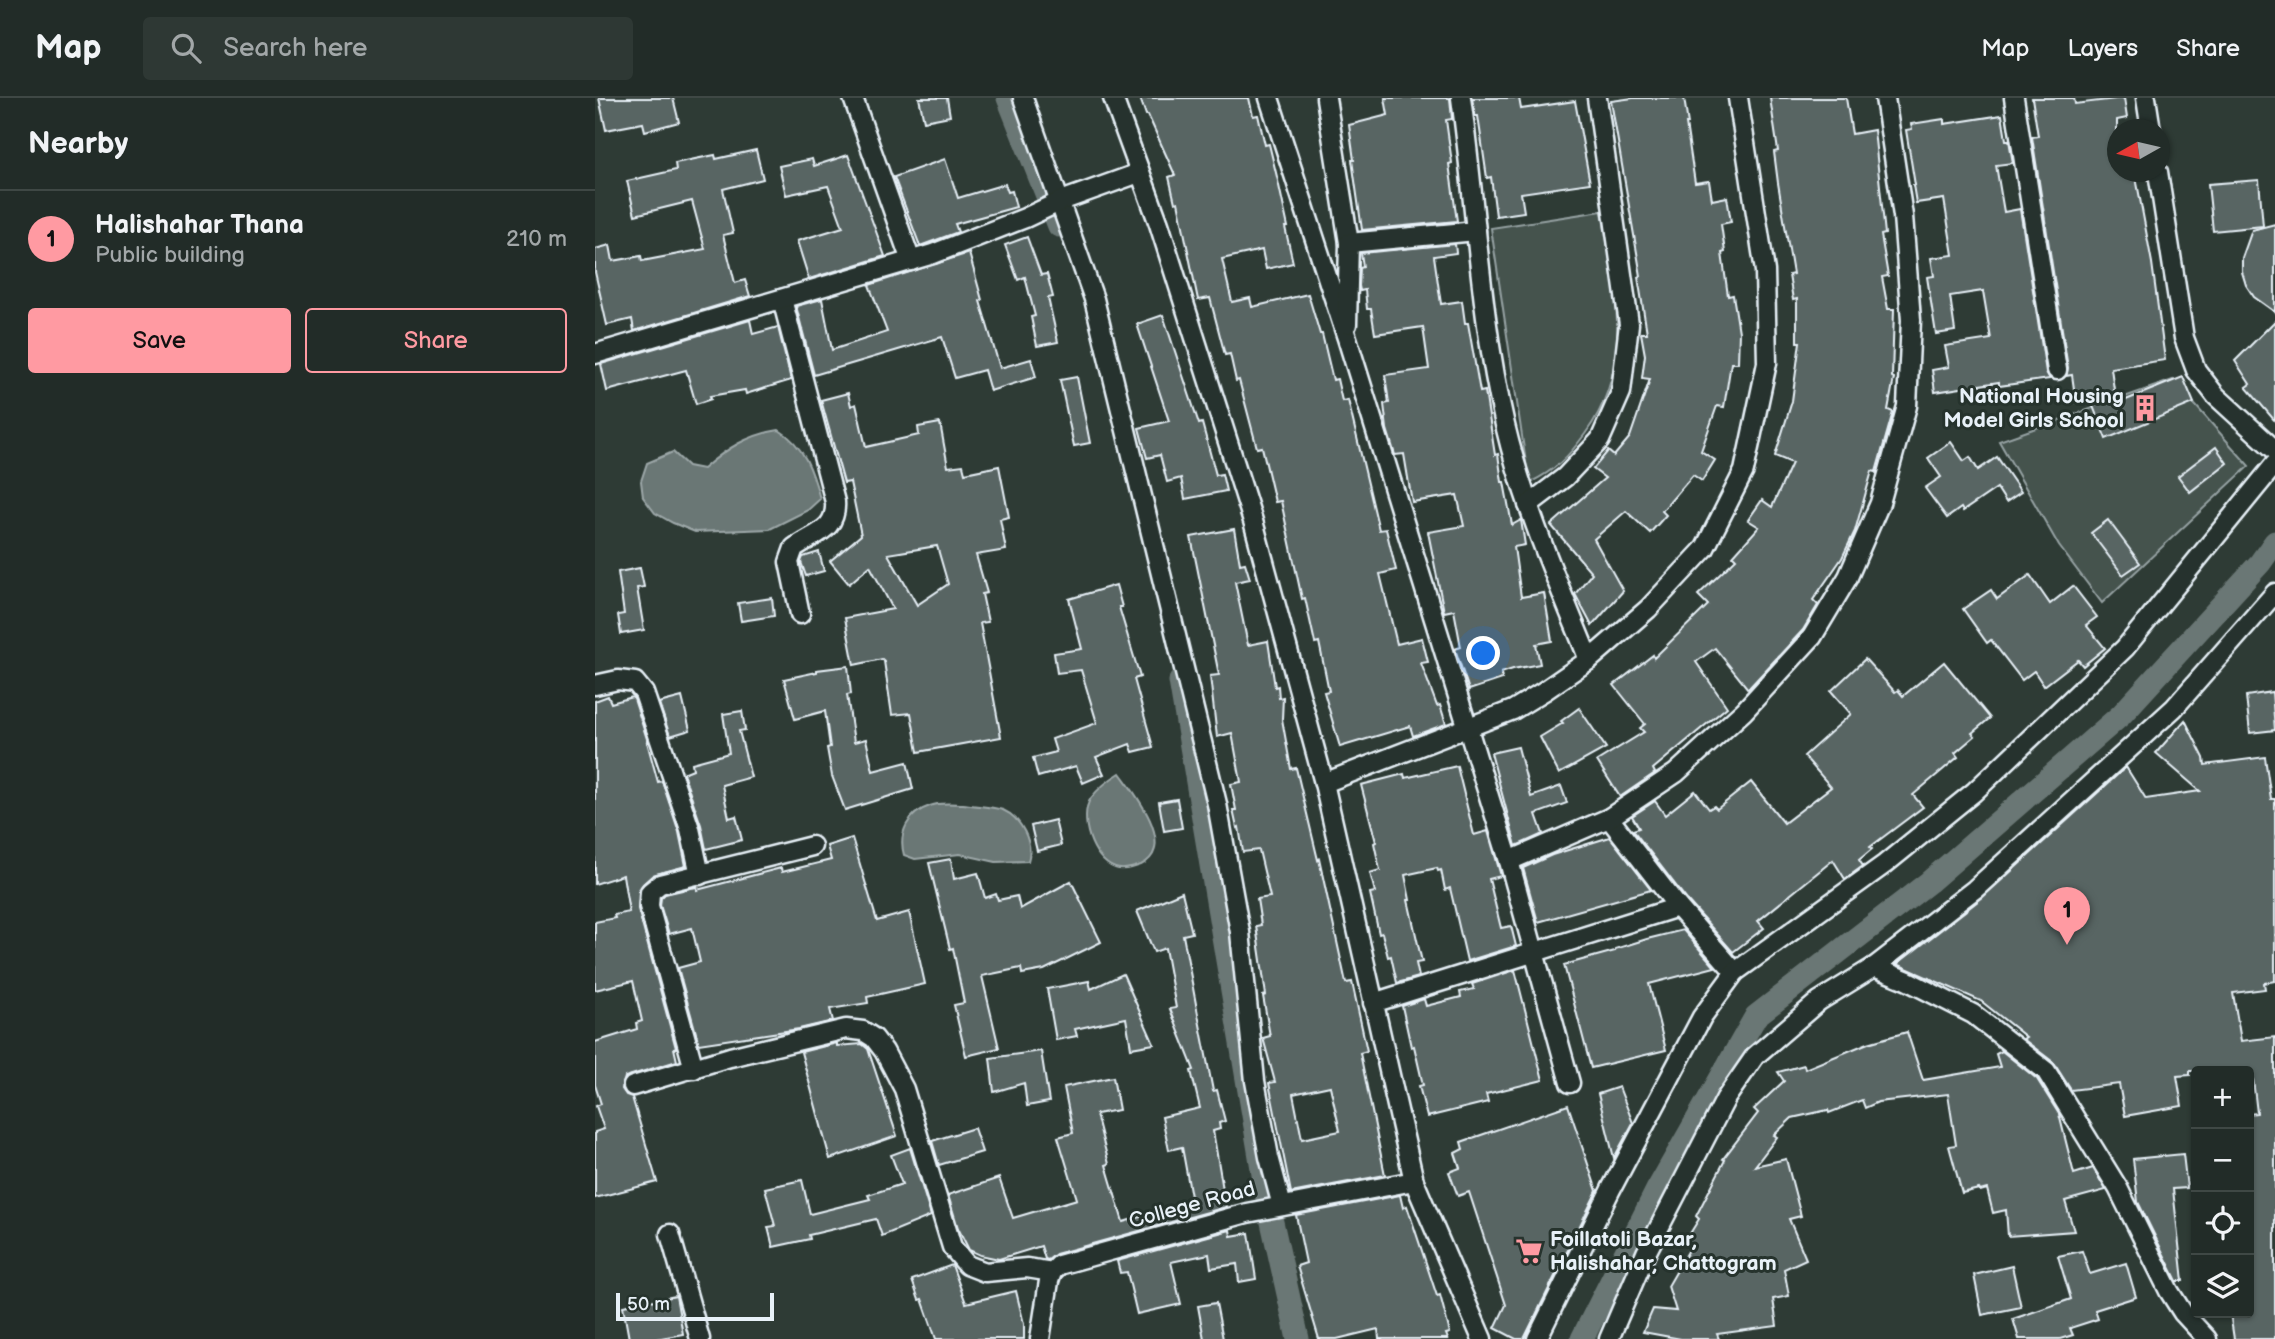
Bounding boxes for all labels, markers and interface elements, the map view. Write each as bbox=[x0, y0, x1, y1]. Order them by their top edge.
search box bbox=[143, 17, 633, 80]
text: Map bbox=[35, 28, 101, 68]
icon: search bbox=[167, 29, 205, 67]
text: Search here bbox=[223, 33, 367, 64]
text: Map bbox=[1981, 34, 2029, 63]
text: Layers bbox=[2067, 34, 2138, 63]
text: Share bbox=[2176, 34, 2240, 63]
north arrow bbox=[2107, 119, 2170, 182]
text: Nearby bbox=[28, 126, 128, 162]
text: Halishahar Thana bbox=[95, 210, 304, 241]
text: 1 bbox=[46, 225, 56, 253]
text: 210 m bbox=[506, 225, 567, 253]
text: Public building bbox=[95, 241, 245, 269]
button: Save bbox=[28, 308, 291, 373]
button: Share bbox=[305, 308, 567, 373]
place label: National Housing Model Girls School bbox=[1944, 384, 2124, 433]
building icon: National Housing Model Girls School bbox=[2130, 393, 2160, 423]
your location bbox=[1466, 636, 1500, 670]
pin: 1 bbox=[2044, 887, 2090, 945]
map controls bbox=[2191, 1066, 2254, 1318]
button: + bbox=[2191, 1066, 2254, 1129]
button: − bbox=[2191, 1129, 2254, 1192]
street label: College Road bbox=[1126, 1176, 1258, 1234]
button: locate bbox=[2191, 1192, 2254, 1255]
place label: Foillatoli Bazar, Halishahar, Chattogram bbox=[1550, 1227, 1777, 1276]
supermarket icon: Foillatoli Bazar, Halishahar, Chattogram bbox=[1514, 1236, 1544, 1266]
button: layers bbox=[2191, 1255, 2254, 1318]
scale bar bbox=[616, 1290, 773, 1322]
text: 50 m bbox=[627, 1293, 670, 1316]

